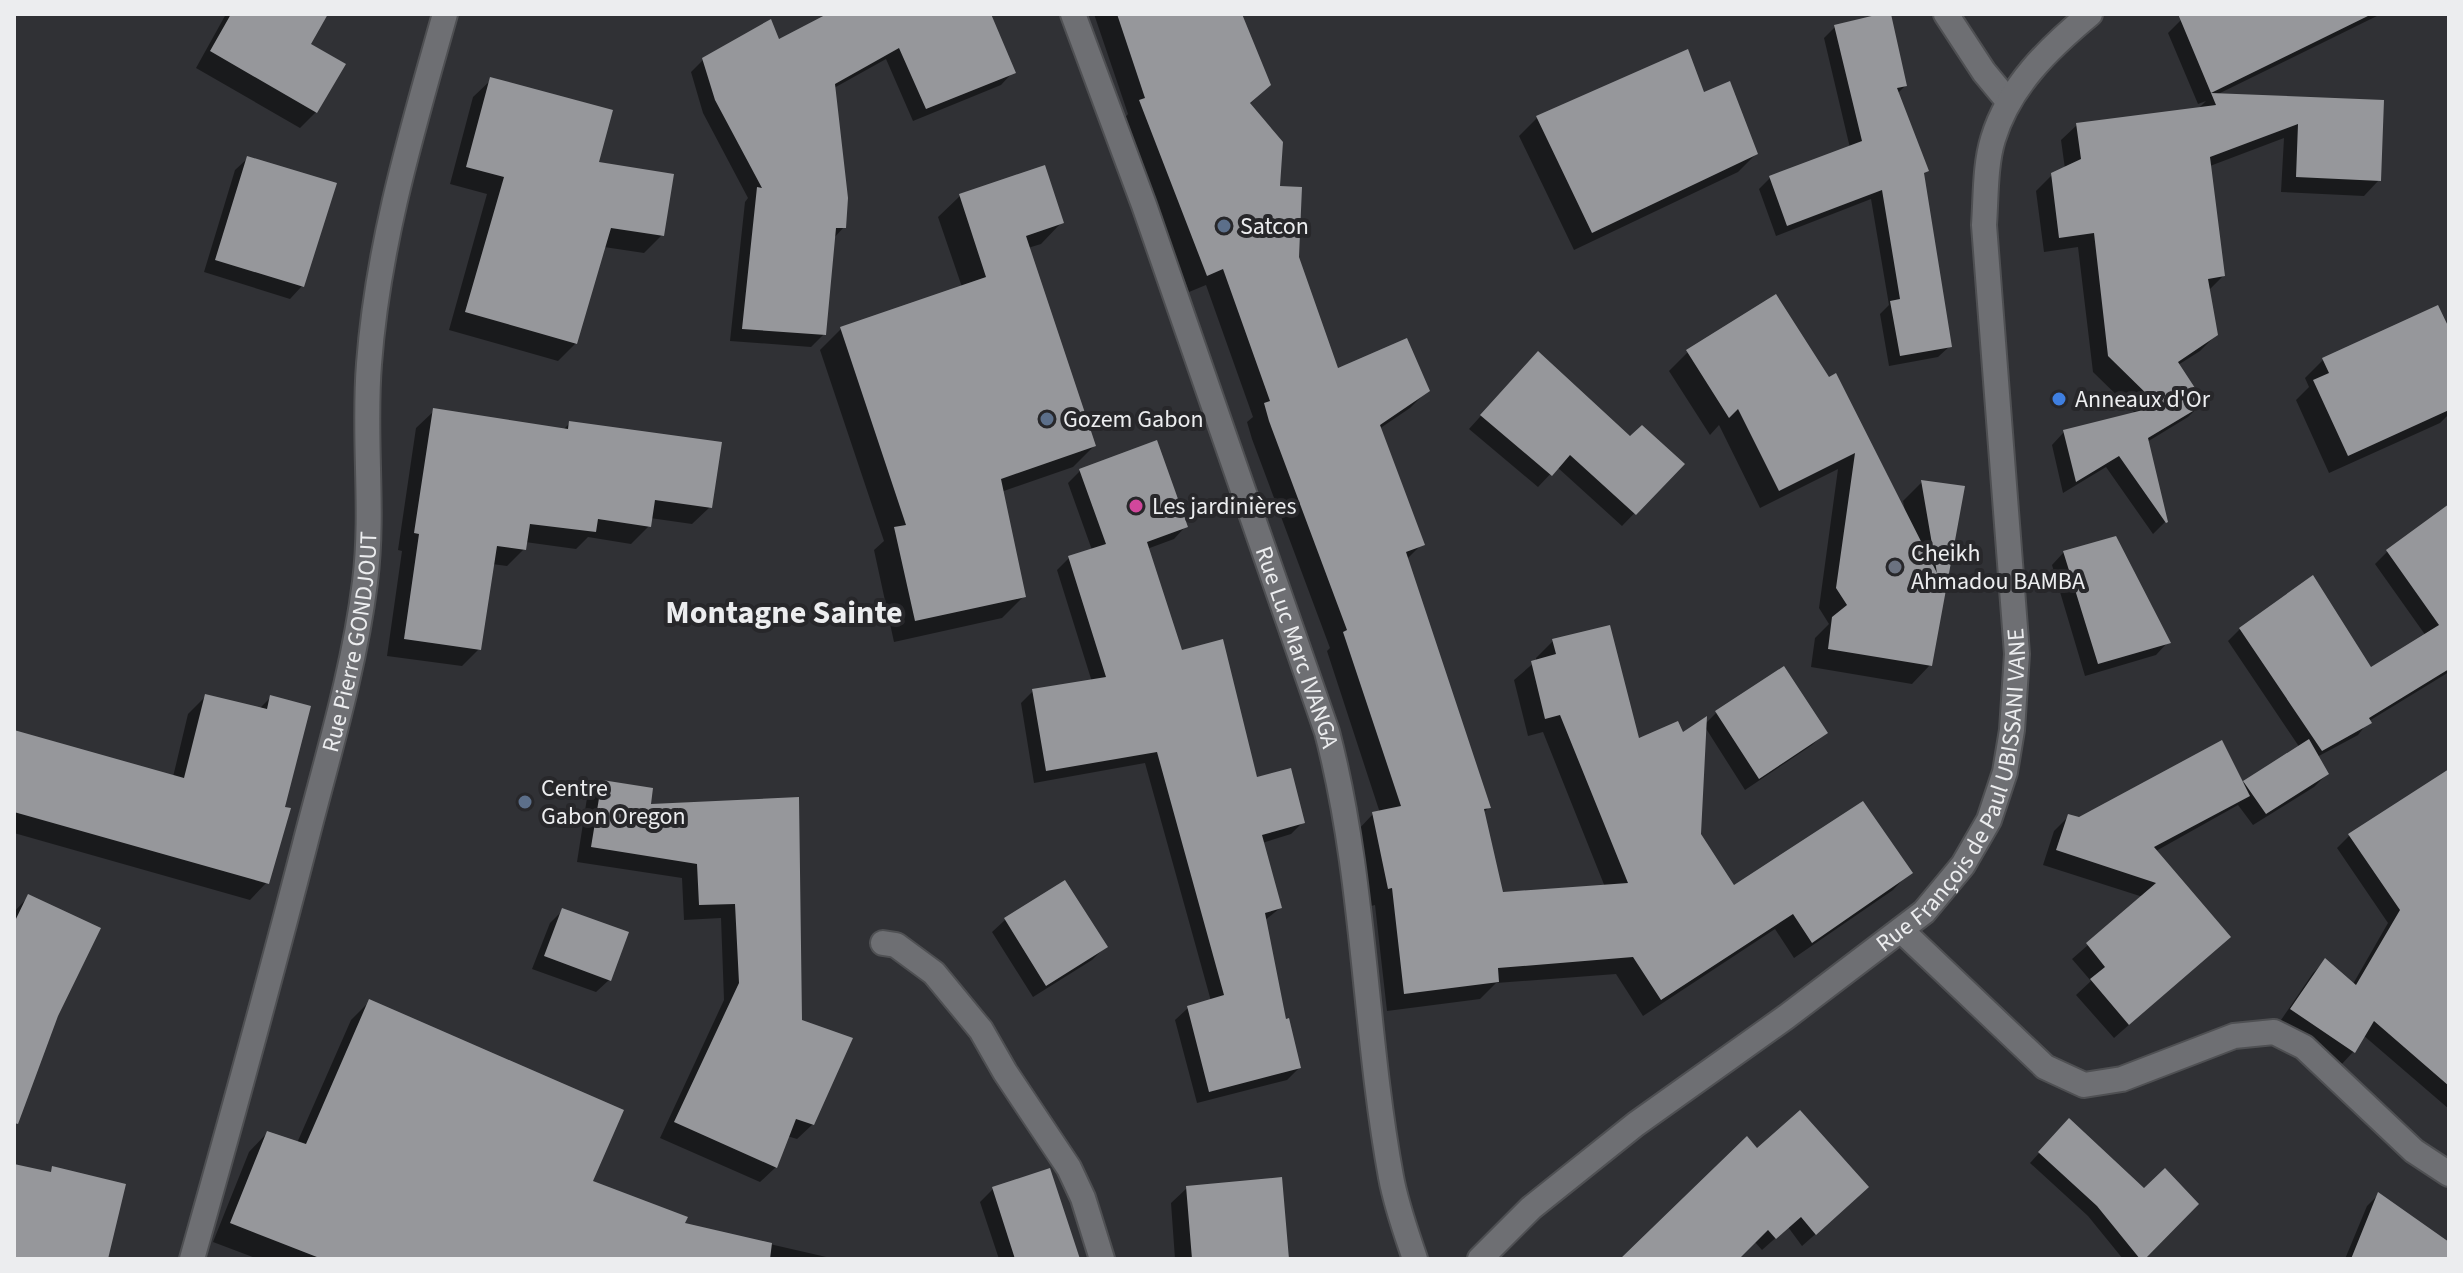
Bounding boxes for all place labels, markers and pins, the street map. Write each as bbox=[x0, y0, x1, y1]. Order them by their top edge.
place label: Satcon bbox=[1240, 209, 1309, 244]
marker: Satcon bbox=[1215, 217, 1233, 235]
place label: Anneaux d'Or bbox=[2075, 382, 2211, 417]
marker: Anneaux d'Or bbox=[2050, 390, 2068, 408]
place label: Gozem Gabon bbox=[1063, 402, 1204, 437]
marker: Gozem Gabon bbox=[1038, 410, 1056, 428]
place label: Les jardinières bbox=[1152, 489, 1296, 524]
marker: Les jardinières bbox=[1127, 497, 1145, 515]
place label: Cheikh Ahmadou BAMBA bbox=[1911, 536, 2085, 599]
marker: Cheikh Ahmadou BAMBA bbox=[1886, 558, 1904, 576]
place label: Centre Gabon Oregon bbox=[541, 771, 686, 834]
marker: Centre Gabon Oregon bbox=[516, 793, 534, 811]

